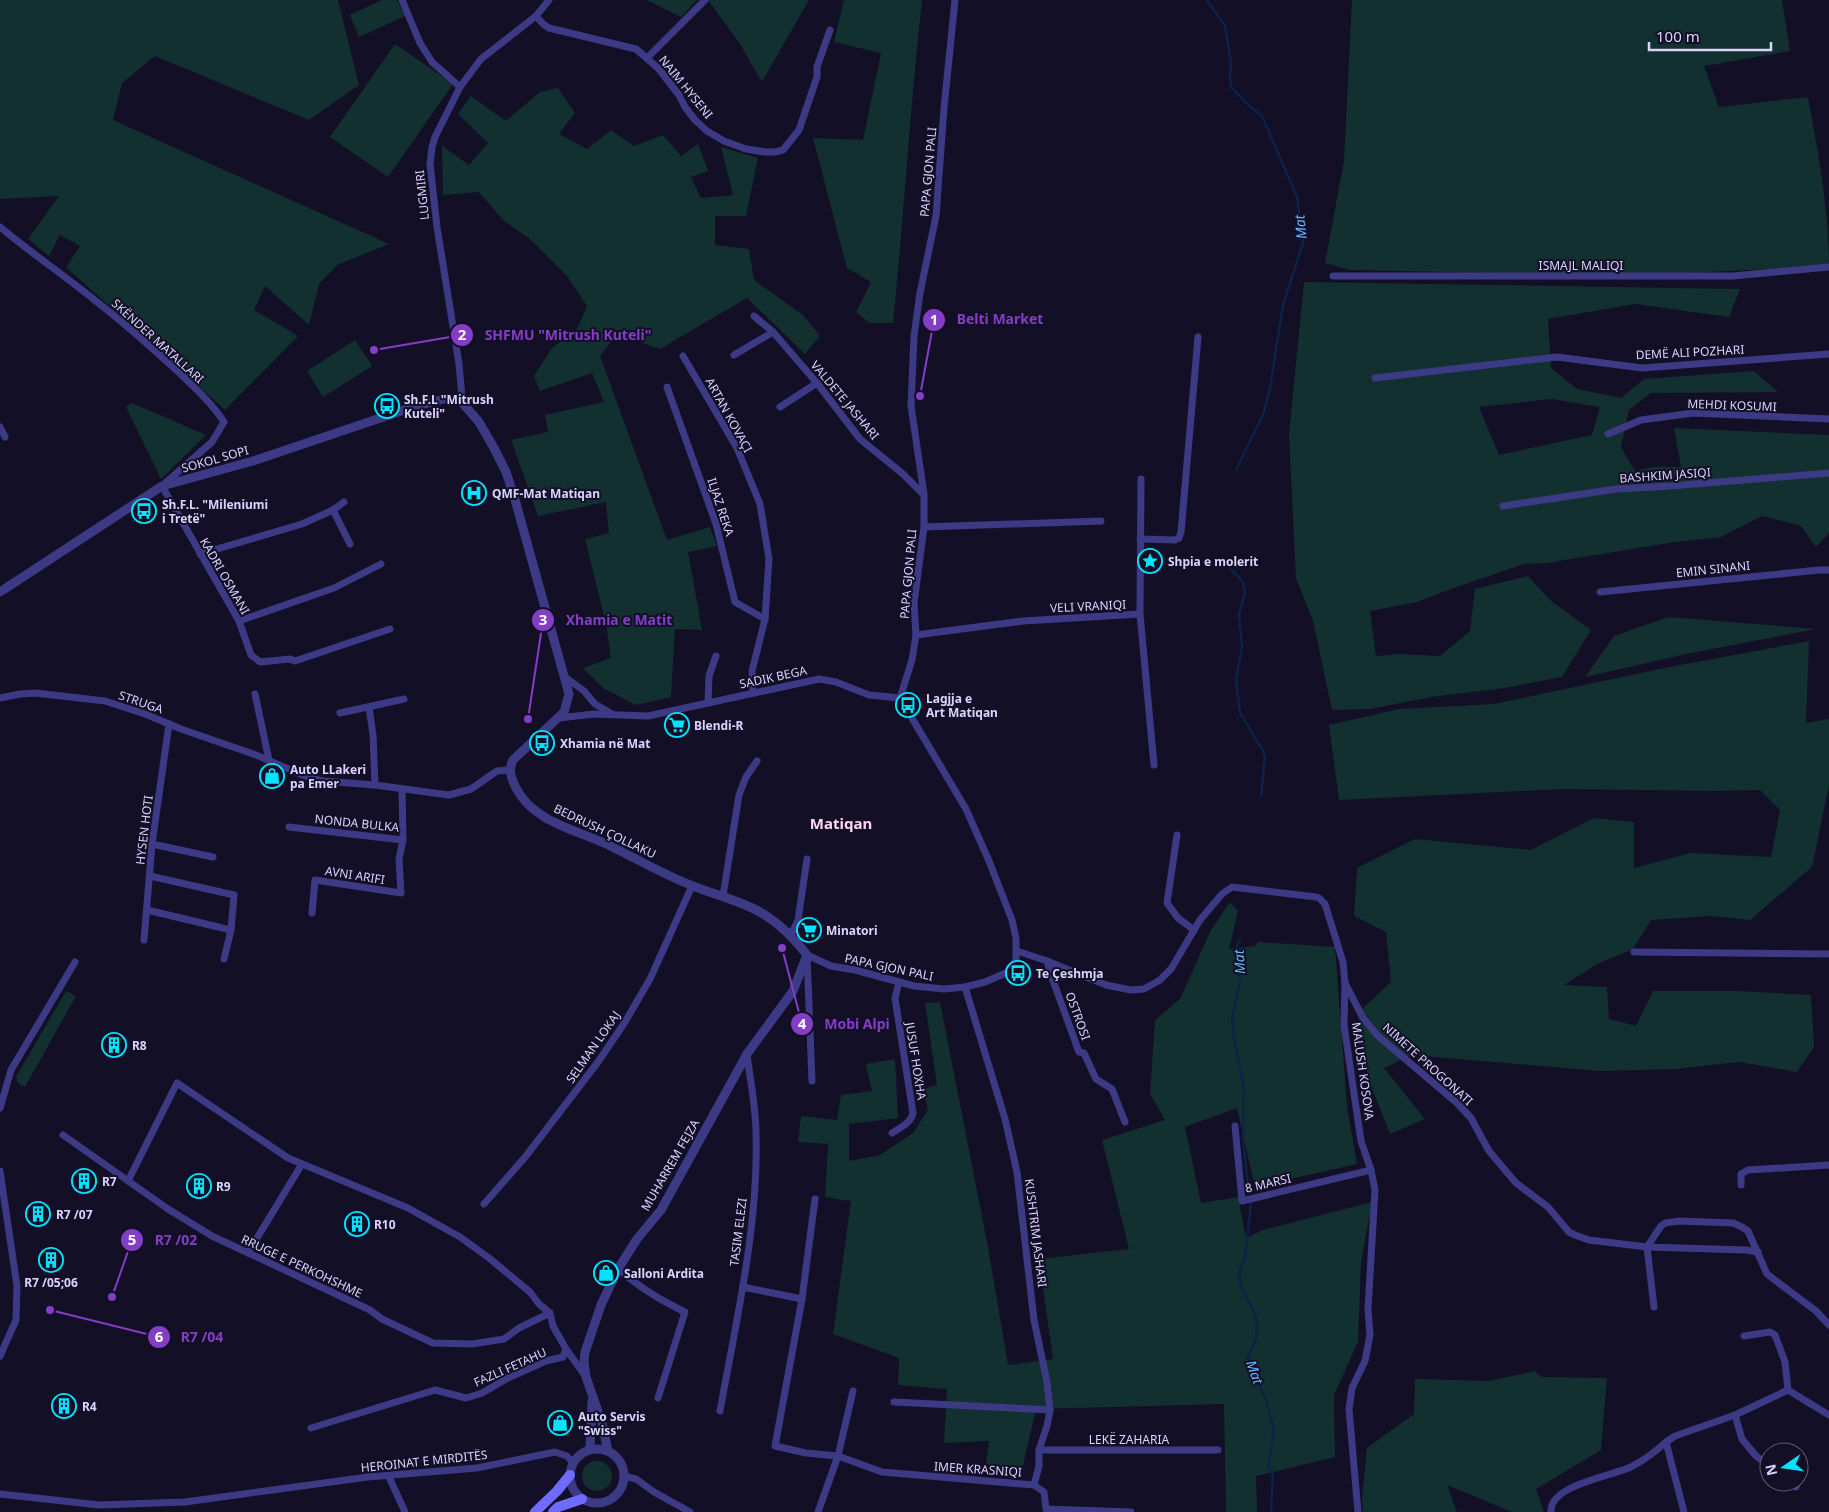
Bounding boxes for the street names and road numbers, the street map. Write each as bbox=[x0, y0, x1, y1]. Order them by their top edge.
street label: NAIM HYSENI bbox=[655, 52, 717, 122]
street label: PAPA GJON PALI bbox=[916, 126, 940, 218]
street label: LUGMIRI bbox=[411, 169, 433, 221]
street label: ISMAJL MALIQI bbox=[1539, 257, 1623, 274]
street label: SKËNDER MATALLARI bbox=[108, 295, 208, 387]
street label: DEMË ALI POZHARI bbox=[1635, 341, 1745, 363]
street label: VALDETE JASHARI bbox=[807, 357, 883, 443]
street label: ARTAN KOVAÇI bbox=[701, 375, 757, 455]
street label: MEHDI KOSUMI bbox=[1687, 395, 1777, 415]
street label: SOKOL SOPI bbox=[179, 441, 251, 477]
street label: BASHKIM JASIQI bbox=[1619, 463, 1711, 487]
street label: ILJAZ REKA bbox=[704, 476, 739, 539]
street label: PAPA GJON PALI bbox=[896, 528, 920, 620]
street label: KADRI OSMANI bbox=[196, 534, 254, 618]
street label: EMIN SINANI bbox=[1675, 557, 1751, 581]
street label: VELI VRANIQI bbox=[1049, 596, 1127, 616]
street label: SADIK BEGA bbox=[738, 661, 809, 692]
street label: STRUGA bbox=[117, 686, 166, 718]
street label: HYSEN HOTI bbox=[131, 794, 157, 866]
street label: BEDRUSH ÇOLLAKU bbox=[551, 800, 659, 862]
street label: NONDA BULKA bbox=[314, 810, 400, 836]
street label: AVNI ARIFI bbox=[324, 862, 386, 888]
street label: PAPA GJON PALI bbox=[843, 949, 935, 985]
street label: OSTROSI bbox=[1061, 990, 1095, 1042]
street label: SELMAN LOKAJ bbox=[562, 1007, 624, 1087]
street label: NIMETE PROGONATI bbox=[1379, 1019, 1477, 1109]
street label: JUSUF HOXHA bbox=[901, 1020, 931, 1101]
street label: MALUSH KOSOVA bbox=[1348, 1021, 1378, 1121]
street label: MUHARREM FEJZA bbox=[637, 1116, 703, 1214]
street label: 8 MARSI bbox=[1243, 1169, 1293, 1197]
street label: KUSHTRIM JASHARI bbox=[1021, 1178, 1051, 1288]
street label: TASIM ELEZI bbox=[725, 1197, 751, 1267]
street label: RRUGE E PERKOHSHME bbox=[239, 1230, 365, 1302]
street label: FAZLI FETAHU bbox=[471, 1343, 549, 1391]
street label: LEKË ZAHARIA bbox=[1089, 1431, 1170, 1448]
street label: HEROINAT E MIRDITËS bbox=[360, 1446, 489, 1476]
street label: IMER KRASNIQI bbox=[934, 1457, 1022, 1481]

